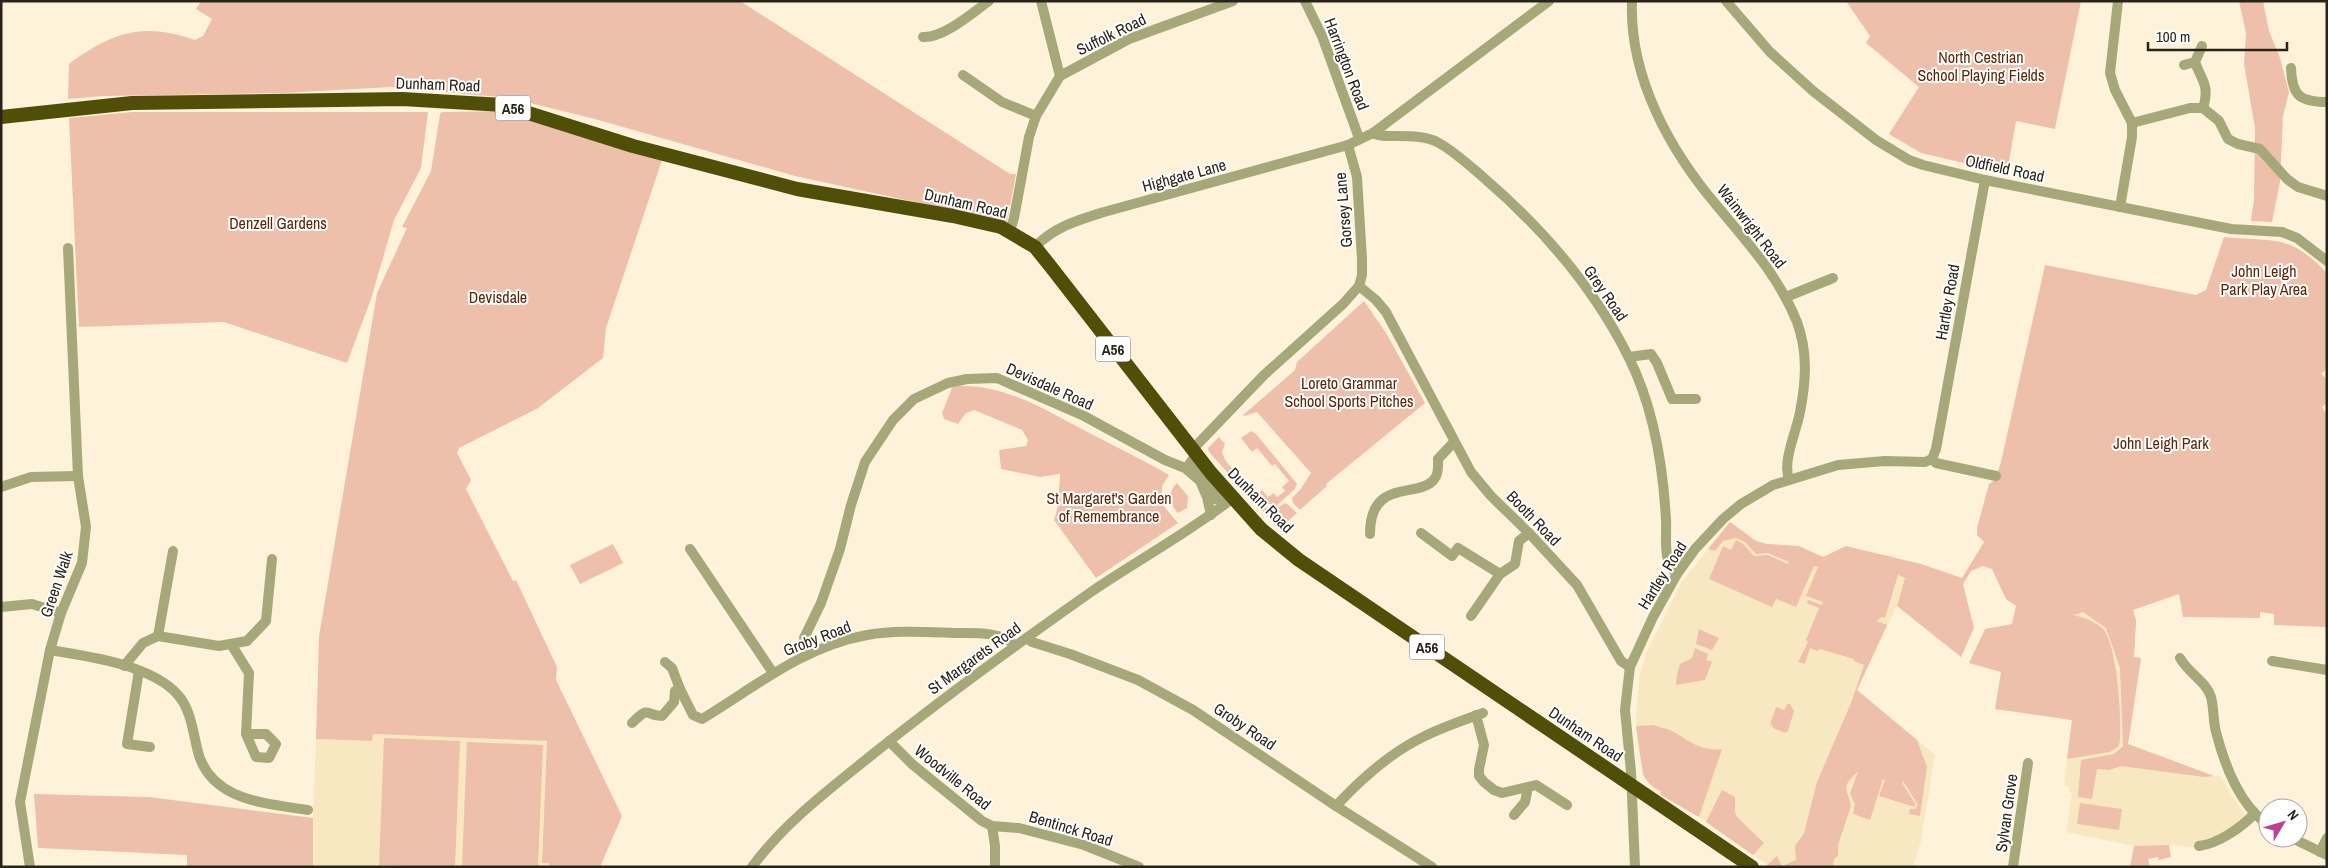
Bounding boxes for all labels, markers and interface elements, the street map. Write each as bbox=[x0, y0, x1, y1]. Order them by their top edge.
street label: Suffolk Road bbox=[1073, 8, 1149, 60]
street label: Harrington Road bbox=[1319, 15, 1375, 113]
scale bar bbox=[2148, 20, 2287, 52]
text: 100 m bbox=[2156, 26, 2190, 47]
park label: North Cestrian School Playing Fields bbox=[1918, 46, 2044, 86]
street label: Dunham Road bbox=[395, 72, 481, 96]
road number: A56 bbox=[496, 96, 530, 120]
street label: Oldfield Road bbox=[1963, 149, 2047, 187]
street label: Highgate Lane bbox=[1140, 153, 1228, 197]
street label: Gorsey Lane bbox=[1329, 172, 1357, 248]
street label: Wainwright Road bbox=[1712, 179, 1792, 273]
street label: Dunham Road bbox=[922, 183, 1010, 223]
park label: Denzell Gardens bbox=[229, 212, 327, 234]
park label: John Leigh Park Play Area bbox=[2221, 260, 2308, 300]
street label: Grey Road bbox=[1579, 261, 1633, 325]
street label: Hartley Road bbox=[1930, 262, 1964, 342]
park label: Devisdale bbox=[469, 286, 527, 308]
road number: A56 bbox=[1096, 336, 1130, 362]
street label: Devisdale Road bbox=[1003, 357, 1097, 415]
park label: Loreto Grammar School Sports Pitches bbox=[1284, 372, 1414, 412]
park label: John Leigh Park bbox=[2113, 432, 2209, 454]
street label: Dunham Road bbox=[1223, 462, 1299, 538]
street label: Booth Road bbox=[1502, 485, 1566, 551]
park label: St Margaret's Garden of Remembrance bbox=[1046, 487, 1172, 527]
street label: Hartley Road bbox=[1632, 537, 1692, 613]
street label: Green Walk bbox=[34, 547, 78, 620]
street label: Groby Road bbox=[780, 615, 854, 661]
street label: St Margarets Road bbox=[923, 617, 1025, 699]
road number: A56 bbox=[1410, 634, 1444, 660]
street label: Groby Road bbox=[1210, 697, 1280, 755]
street label: Dunham Road bbox=[1545, 701, 1627, 767]
street label: Woodville Road bbox=[910, 739, 996, 815]
street label: Sylvan Grove bbox=[1990, 772, 2022, 854]
north arrow bbox=[2258, 798, 2308, 848]
street label: Bentinck Road bbox=[1027, 805, 1115, 851]
text: N bbox=[2284, 806, 2303, 824]

